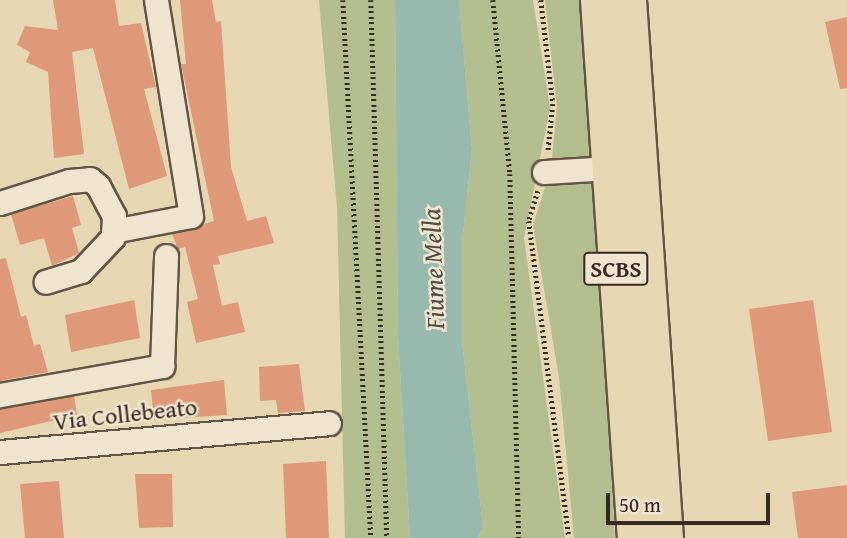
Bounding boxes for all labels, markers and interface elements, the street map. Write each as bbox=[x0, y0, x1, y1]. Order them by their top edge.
water label: Fiume Mella bbox=[415, 208, 451, 330]
road number: SCBS bbox=[583, 250, 649, 288]
street label: Via Collebeato bbox=[51, 392, 199, 436]
scale bar bbox=[609, 478, 774, 522]
text: 50 m bbox=[619, 489, 661, 520]

